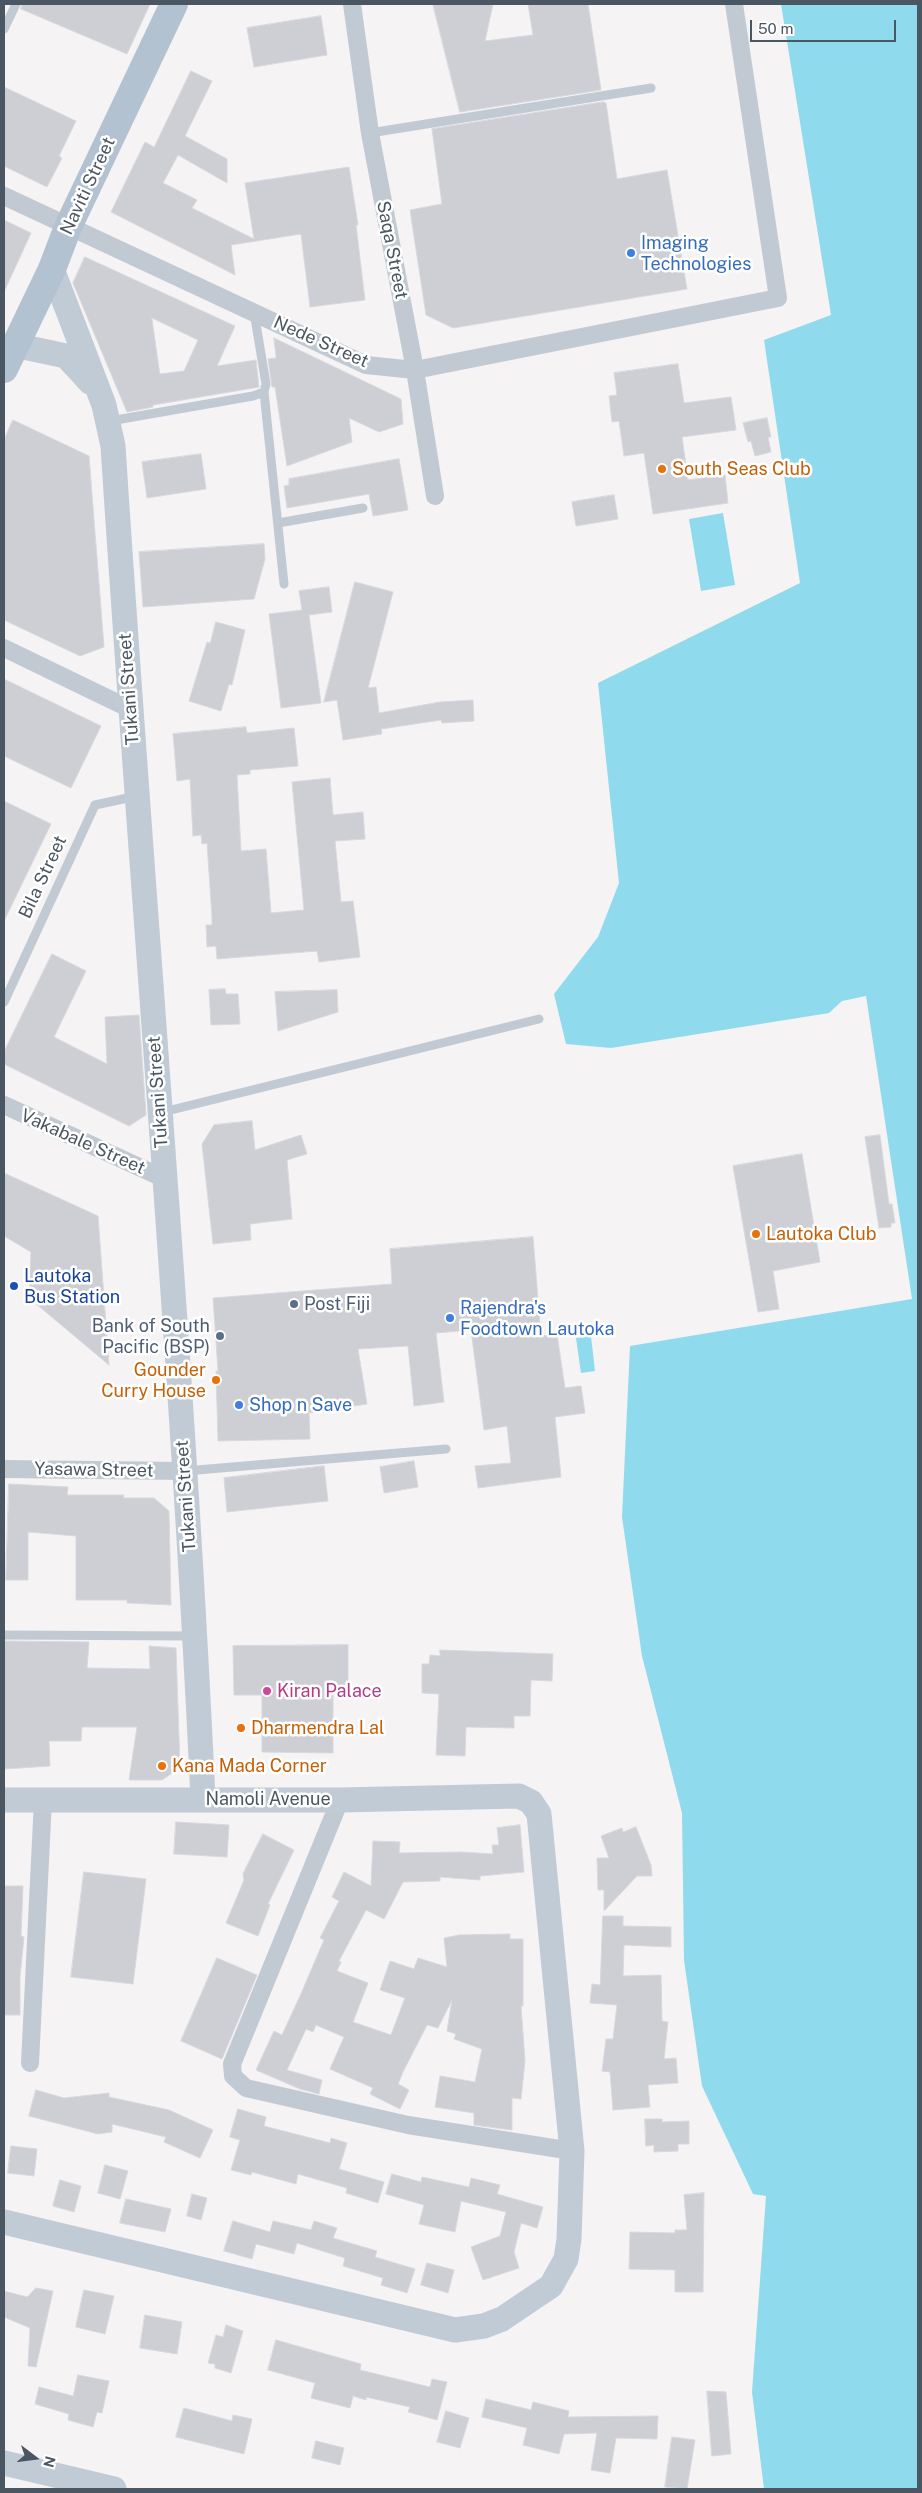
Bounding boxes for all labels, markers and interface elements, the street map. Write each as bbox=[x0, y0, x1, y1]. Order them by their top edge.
scale bar bbox=[752, 10, 898, 42]
text: 50 m bbox=[758, 20, 793, 37]
street label: Naviti Street bbox=[56, 134, 120, 238]
street label: Saqa Street bbox=[372, 199, 412, 301]
place label: Imaging Technologies bbox=[641, 232, 751, 274]
marker: Imaging Technologies bbox=[625, 247, 637, 259]
street label: Nede Street bbox=[270, 311, 372, 373]
place label: South Seas Club bbox=[672, 458, 811, 480]
marker: South Seas Club bbox=[656, 463, 668, 475]
street label: Tukani Street bbox=[114, 632, 144, 746]
street label: Bila Street bbox=[14, 832, 72, 922]
street label: Tukani Street bbox=[143, 1035, 173, 1149]
street label: Vakabale Street bbox=[17, 1105, 149, 1179]
place label: Lautoka Club bbox=[766, 1223, 876, 1245]
marker: Lautoka Club bbox=[750, 1228, 762, 1240]
place label: Lautoka Bus Station bbox=[24, 1265, 120, 1308]
marker: Lautoka Bus Station bbox=[8, 1280, 20, 1292]
place label: Post Fiji bbox=[304, 1293, 370, 1315]
place label: Rajendra's Foodtown Lautoka bbox=[460, 1297, 614, 1340]
marker: Post Fiji bbox=[288, 1298, 300, 1310]
marker: Rajendra's Foodtown Lautoka bbox=[444, 1312, 456, 1324]
place label: Bank of South Pacific (BSP) bbox=[92, 1315, 210, 1358]
marker: Bank of South Pacific (BSP) bbox=[214, 1330, 226, 1342]
place label: Gounder Curry House bbox=[101, 1359, 206, 1402]
marker: Gounder Curry House bbox=[210, 1374, 222, 1386]
place label: Shop n Save bbox=[249, 1394, 352, 1416]
marker: Shop n Save bbox=[233, 1399, 245, 1411]
street label: Tukani Street bbox=[171, 1439, 201, 1553]
street label: Yasawa Street bbox=[34, 1458, 154, 1482]
place label: Kiran Palace bbox=[277, 1680, 382, 1702]
marker: Kiran Palace bbox=[261, 1685, 273, 1697]
place label: Dharmendra Lal bbox=[251, 1717, 384, 1739]
marker: Dharmendra Lal bbox=[235, 1722, 247, 1734]
place label: Kana Mada Corner bbox=[172, 1755, 327, 1777]
marker: Kana Mada Corner bbox=[156, 1760, 168, 1772]
street label: Namoli Avenue bbox=[205, 1788, 331, 1810]
north arrow bbox=[10, 2433, 60, 2483]
text: N bbox=[40, 2455, 59, 2469]

